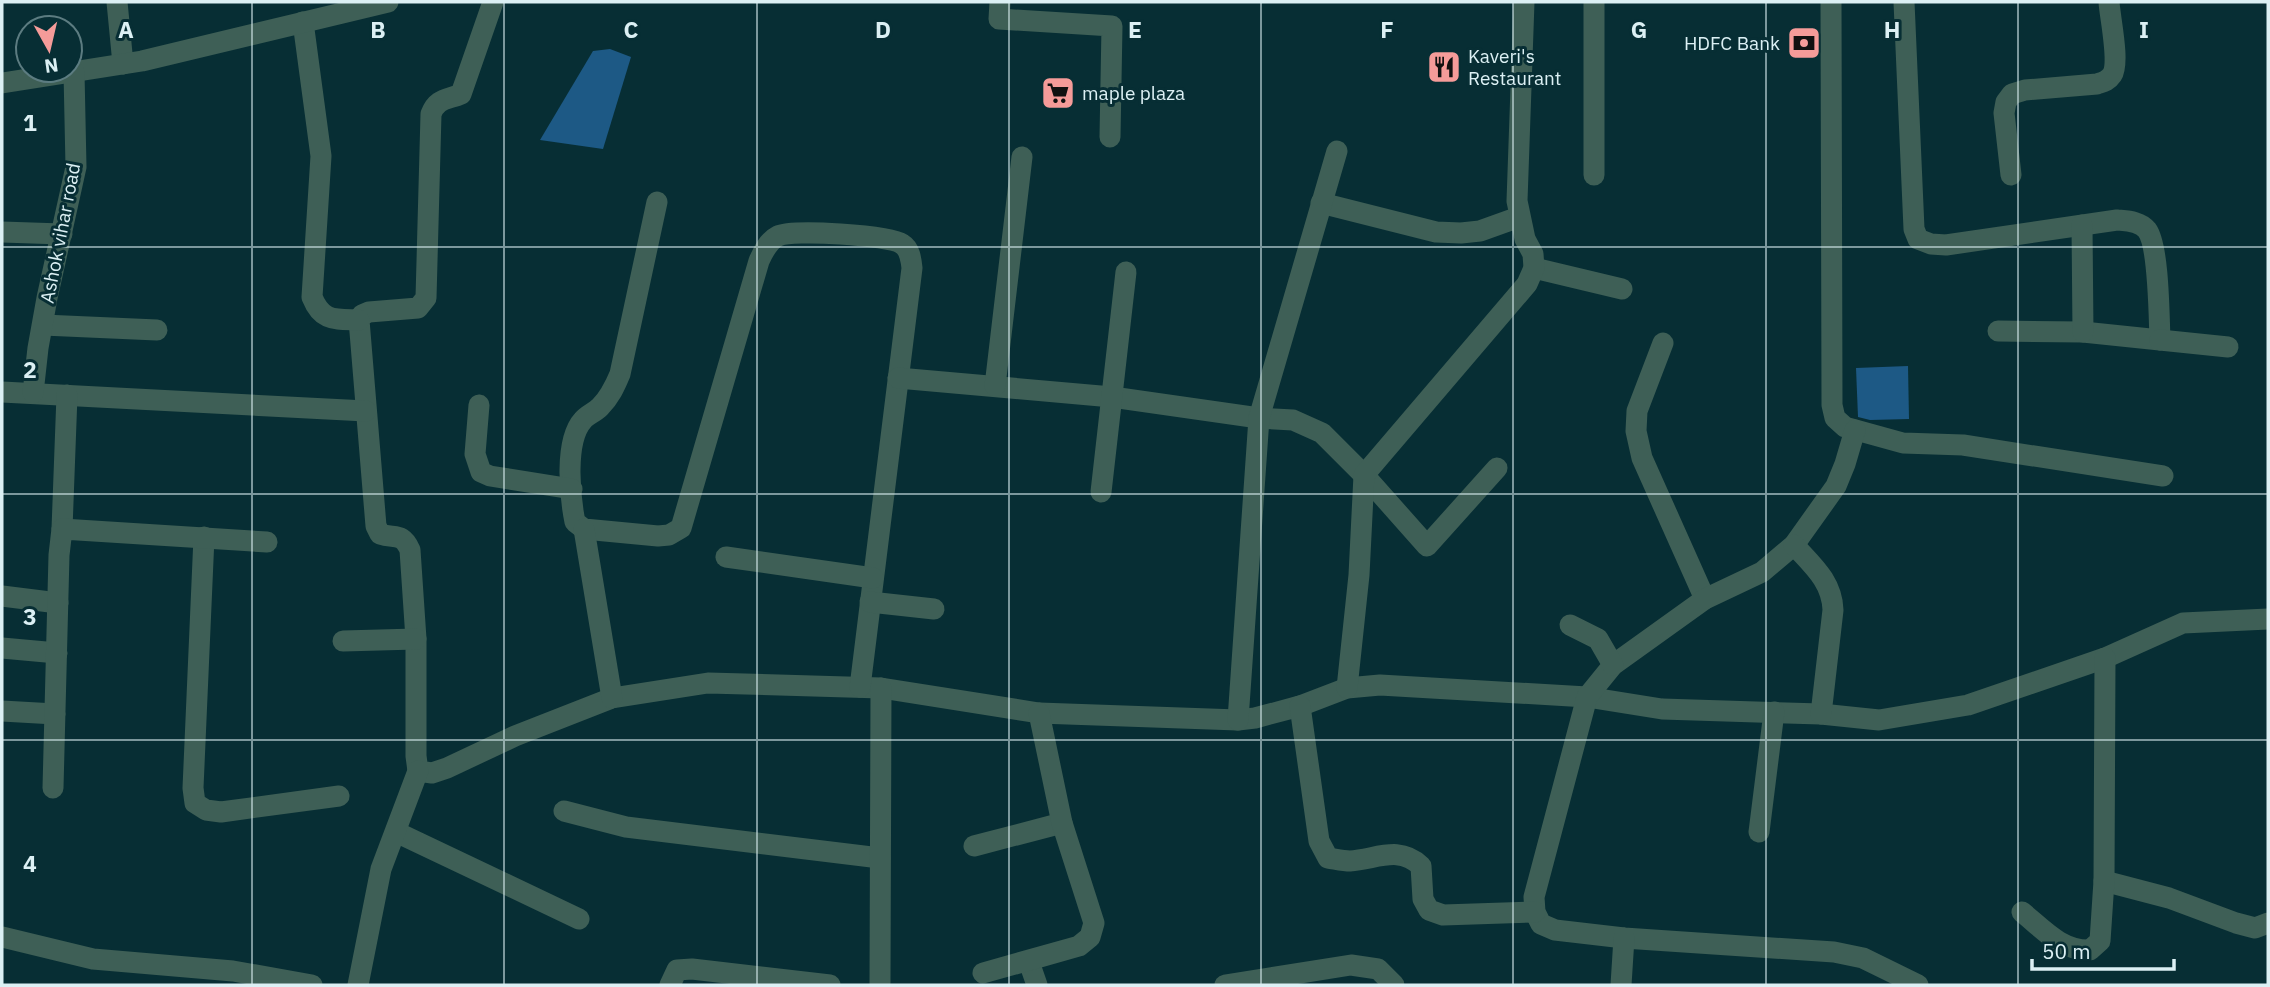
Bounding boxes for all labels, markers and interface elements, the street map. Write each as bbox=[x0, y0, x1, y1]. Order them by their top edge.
north arrow bbox=[14, 14, 84, 84]
text: A bbox=[118, 14, 134, 44]
text: B bbox=[370, 14, 386, 44]
text: C bbox=[624, 14, 639, 44]
text: D bbox=[875, 14, 891, 44]
text: E bbox=[1128, 14, 1142, 44]
text: F bbox=[1380, 14, 1394, 44]
text: G bbox=[1631, 14, 1647, 44]
text: H bbox=[1884, 14, 1900, 44]
text: I bbox=[2139, 14, 2149, 44]
bank icon: HDFC Bank bbox=[1785, 24, 1823, 62]
place label: HDFC Bank bbox=[1684, 31, 1780, 55]
place label: Kaveri's Restaurant bbox=[1468, 44, 1562, 90]
restaurant icon: Kaveri's Restaurant bbox=[1425, 48, 1463, 86]
text: N bbox=[43, 53, 60, 79]
supermarket icon: maple plaza bbox=[1039, 74, 1077, 112]
place label: maple plaza bbox=[1082, 81, 1185, 105]
text: 1 bbox=[23, 107, 37, 137]
street label: Ashok vihar road bbox=[35, 161, 85, 305]
text: 2 bbox=[23, 354, 37, 384]
text: 3 bbox=[23, 601, 37, 631]
text: 4 bbox=[23, 848, 37, 878]
scale bar bbox=[2032, 928, 2174, 972]
text: 50 m bbox=[2042, 937, 2091, 965]

